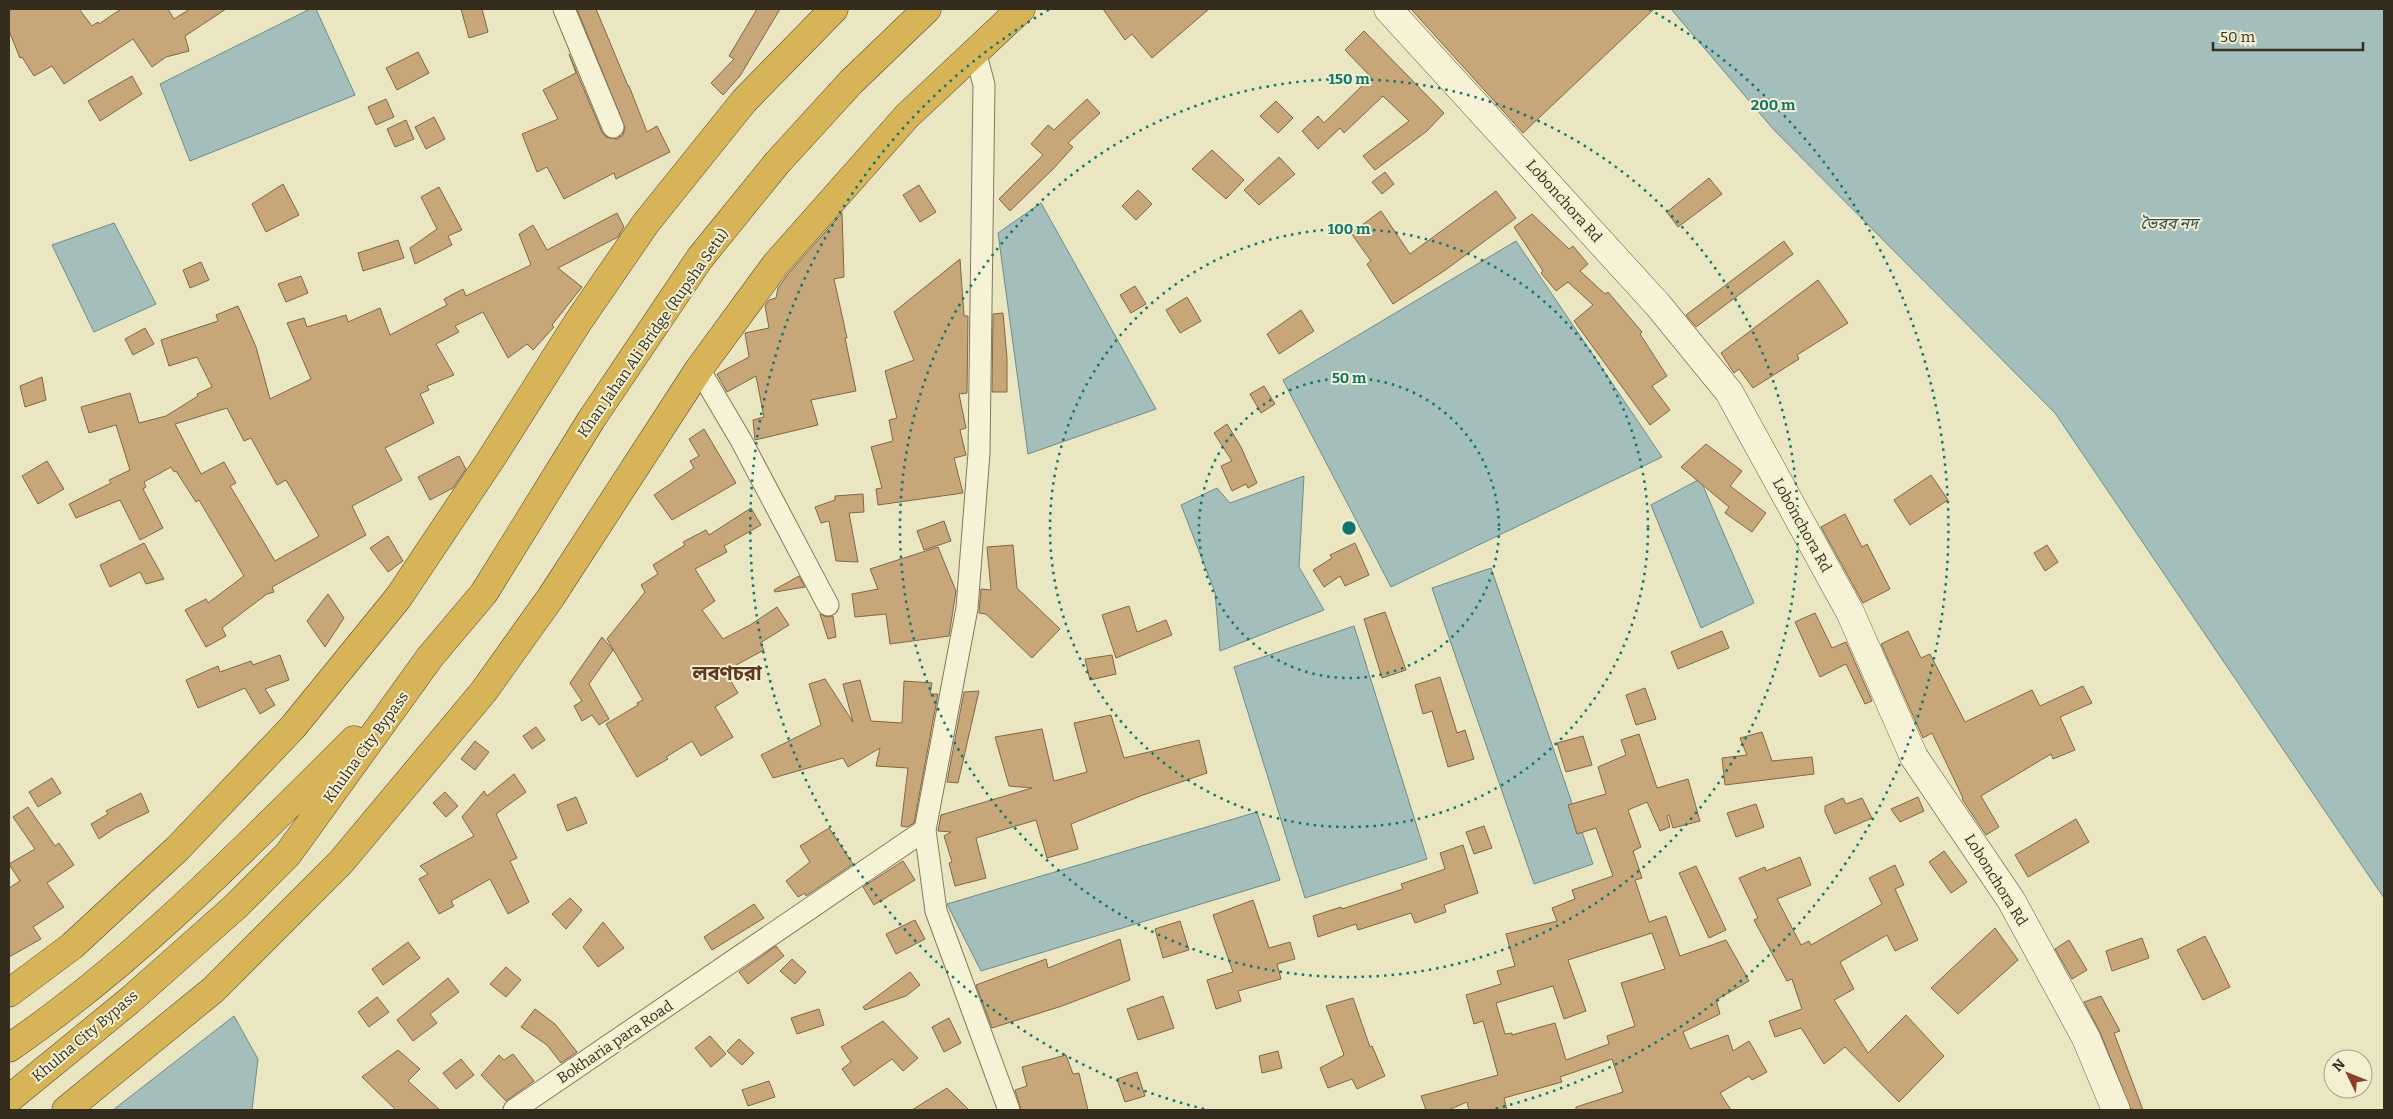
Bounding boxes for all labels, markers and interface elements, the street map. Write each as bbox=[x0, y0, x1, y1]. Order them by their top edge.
scale bar bbox=[2213, 20, 2363, 52]
text: 50 m bbox=[2220, 28, 2256, 46]
text: 150 m bbox=[1328, 70, 1370, 88]
text: 200 m bbox=[1751, 96, 1796, 114]
street label: Lobonchora Rd bbox=[1522, 156, 1606, 246]
water label: ভৈরব নদ bbox=[2140, 214, 2201, 233]
text: 100 m bbox=[1328, 220, 1371, 238]
street label: Khan Jahan Ali Bridge (Rupsha Setu) bbox=[574, 225, 732, 441]
text: 50 m bbox=[1332, 369, 1367, 387]
street label: Lobonchora Rd bbox=[1769, 475, 1835, 575]
centre of rings bbox=[1340, 519, 1358, 537]
district label: লবণচরা bbox=[691, 661, 762, 685]
street label: Khulna City Bypass bbox=[320, 688, 412, 806]
street label: Lobonchora Rd bbox=[1961, 831, 2031, 929]
street label: Khulna City Bypass bbox=[28, 986, 142, 1086]
street label: Bokharia para Road bbox=[554, 997, 676, 1087]
north arrow bbox=[2323, 1049, 2373, 1099]
text: N bbox=[2329, 1056, 2349, 1075]

